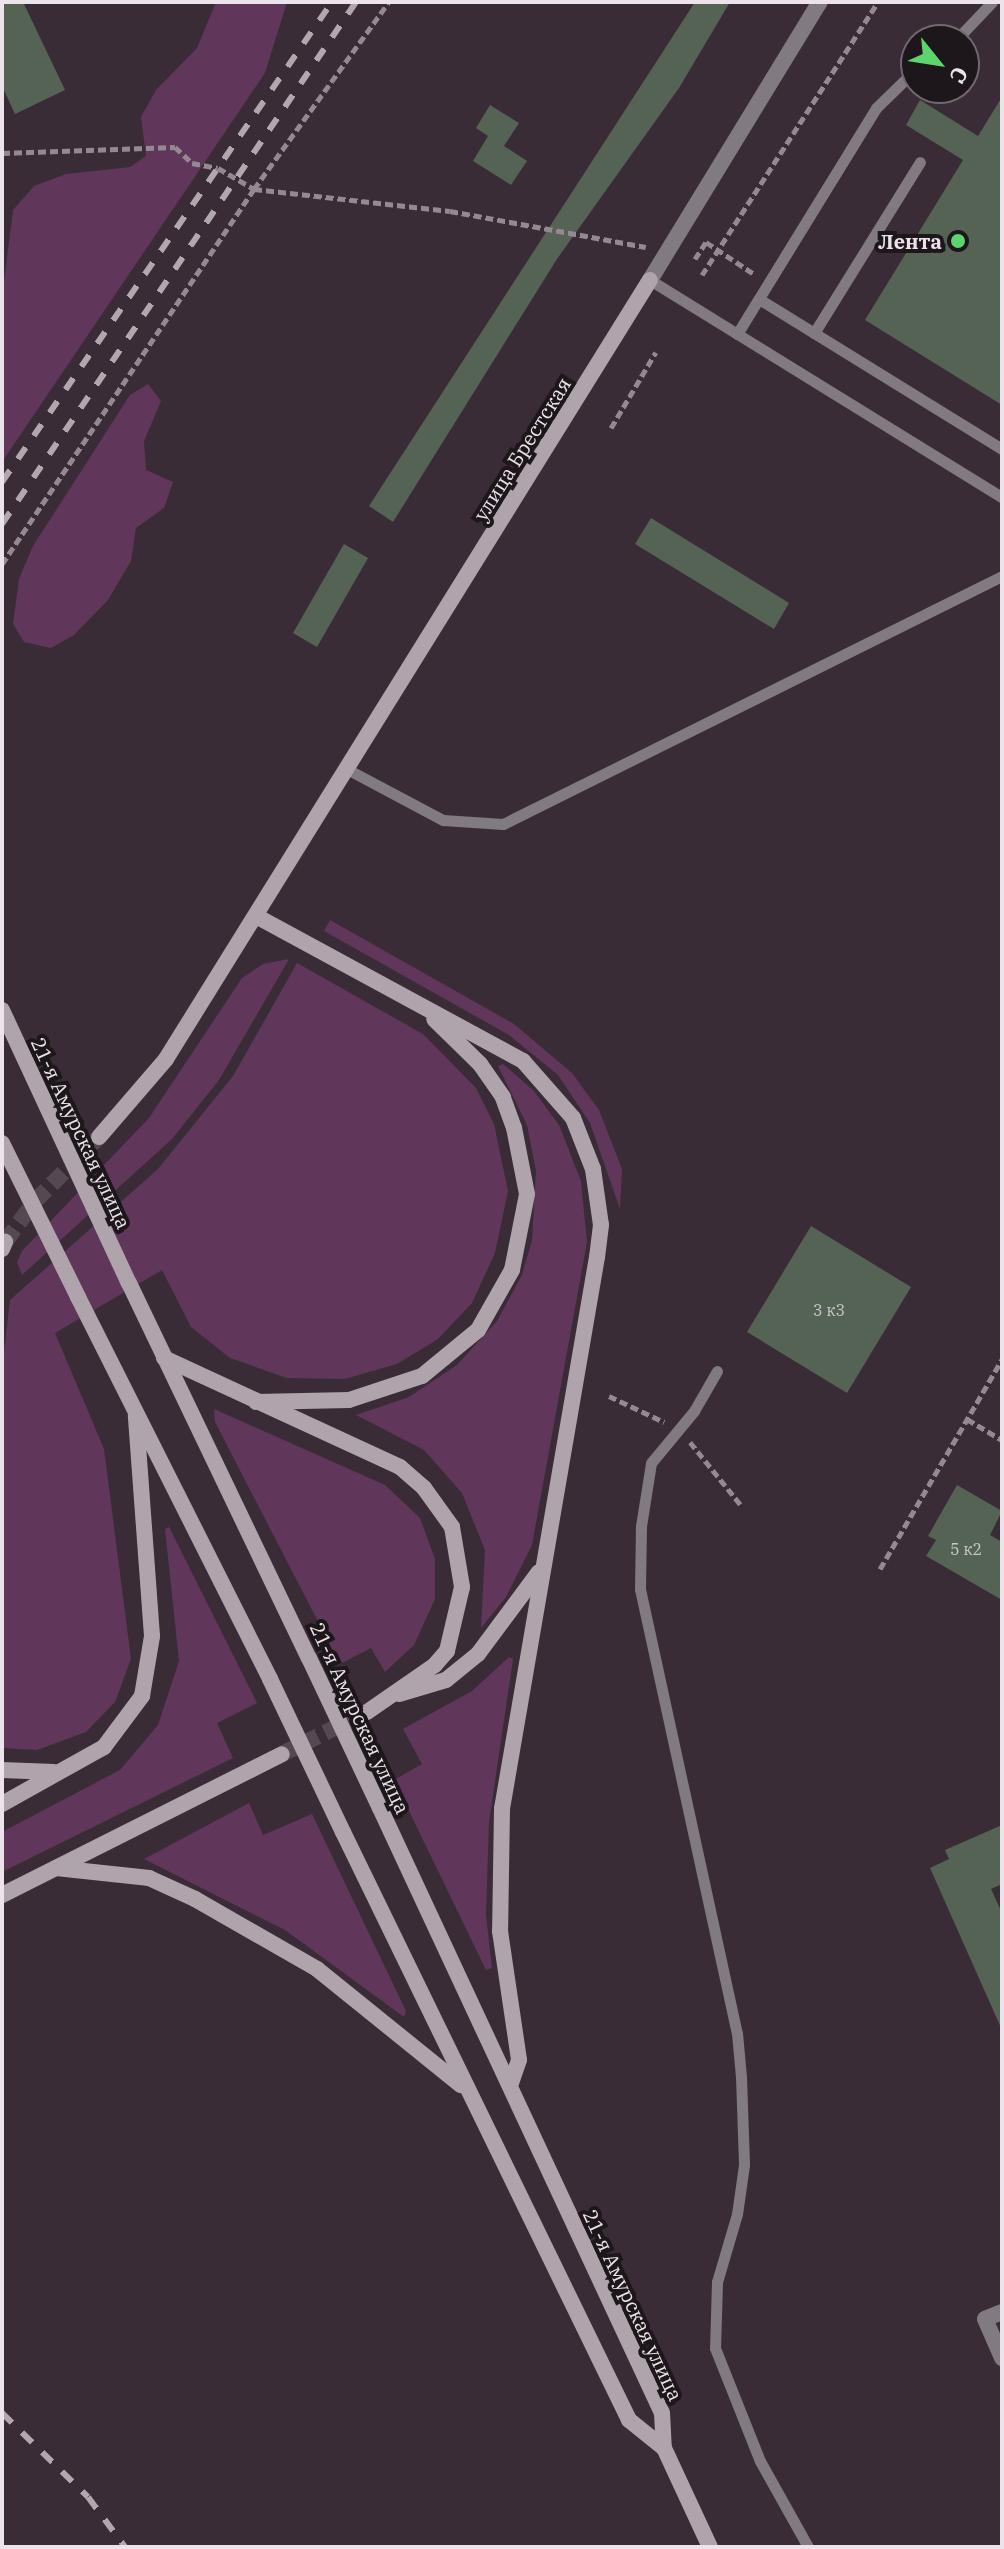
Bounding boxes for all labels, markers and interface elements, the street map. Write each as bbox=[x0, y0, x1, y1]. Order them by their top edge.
north arrow bbox=[900, 24, 980, 104]
text: С bbox=[943, 62, 976, 89]
place label: Лента bbox=[878, 229, 942, 253]
marker: Лента bbox=[949, 232, 967, 250]
street label: улица Брестская bbox=[468, 373, 576, 525]
street label: 21-я Амурская улица bbox=[26, 1033, 136, 1233]
house number: 3 к3 bbox=[813, 1300, 845, 1320]
house number: 5 к2 bbox=[950, 1539, 982, 1559]
street label: 21-я Амурская улица bbox=[305, 1618, 415, 1818]
street label: 21-я Амурская улица bbox=[578, 2205, 688, 2405]

